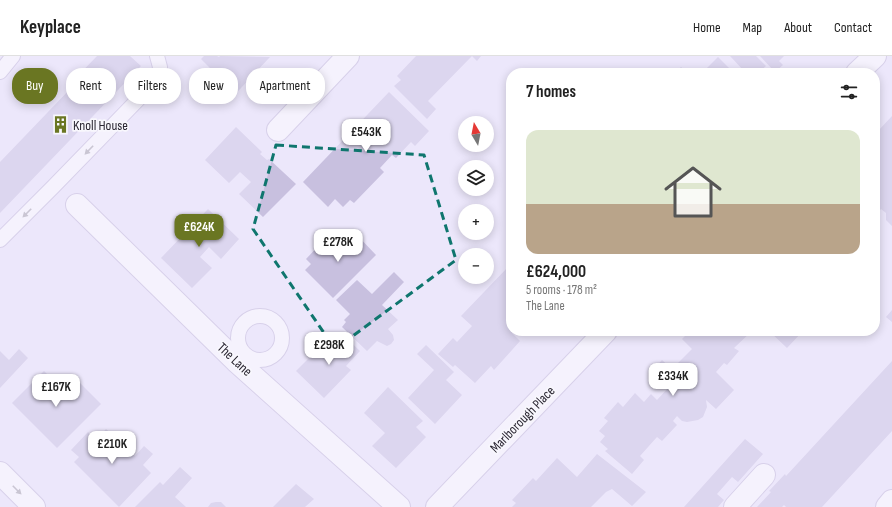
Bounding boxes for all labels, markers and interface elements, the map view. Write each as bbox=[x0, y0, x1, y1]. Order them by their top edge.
text: Keyplace bbox=[20, 16, 81, 39]
text: Home bbox=[693, 19, 721, 36]
text: Map bbox=[743, 19, 762, 36]
text: About bbox=[784, 19, 812, 36]
text: Contact bbox=[834, 19, 872, 36]
chip: Buy bbox=[12, 68, 58, 104]
chip: Rent bbox=[66, 68, 116, 104]
chip: Filters bbox=[124, 68, 181, 104]
chip: New bbox=[189, 68, 238, 104]
chip: Apartment bbox=[246, 68, 325, 104]
icon: filters bbox=[838, 81, 860, 103]
text: 7 homes bbox=[526, 82, 576, 102]
building icon: Knoll House bbox=[50, 115, 70, 135]
north arrow bbox=[458, 116, 494, 152]
map controls bbox=[458, 116, 494, 284]
place label: Knoll House bbox=[73, 117, 128, 134]
pin: £543K bbox=[338, 119, 394, 153]
text: £543K bbox=[351, 124, 381, 140]
one-way arrow bbox=[84, 145, 94, 155]
icon: home bbox=[657, 156, 729, 228]
button: layers bbox=[458, 160, 494, 196]
button: + bbox=[458, 204, 494, 240]
one-way arrow bbox=[22, 208, 32, 218]
pin: £624K bbox=[171, 214, 227, 248]
text: £624K bbox=[184, 219, 214, 235]
pin: £278K bbox=[310, 229, 366, 263]
text: £278K bbox=[323, 234, 353, 250]
button: − bbox=[458, 248, 494, 284]
text: £624,000 bbox=[526, 262, 586, 282]
text: 5 rooms · 178 m² bbox=[526, 282, 597, 298]
text: The Lane bbox=[526, 298, 565, 314]
pin: £298K bbox=[301, 332, 357, 366]
text: £298K bbox=[313, 337, 345, 353]
street label: The Lane bbox=[214, 339, 256, 380]
pin: £334K bbox=[645, 363, 701, 397]
text: £334K bbox=[658, 368, 688, 384]
pin: £167K bbox=[28, 374, 84, 408]
text: £167K bbox=[41, 379, 71, 395]
street label: Marlborough Place bbox=[486, 382, 558, 456]
pin: £210K bbox=[84, 431, 140, 465]
text: £210K bbox=[97, 436, 127, 452]
one-way arrow bbox=[12, 485, 22, 495]

